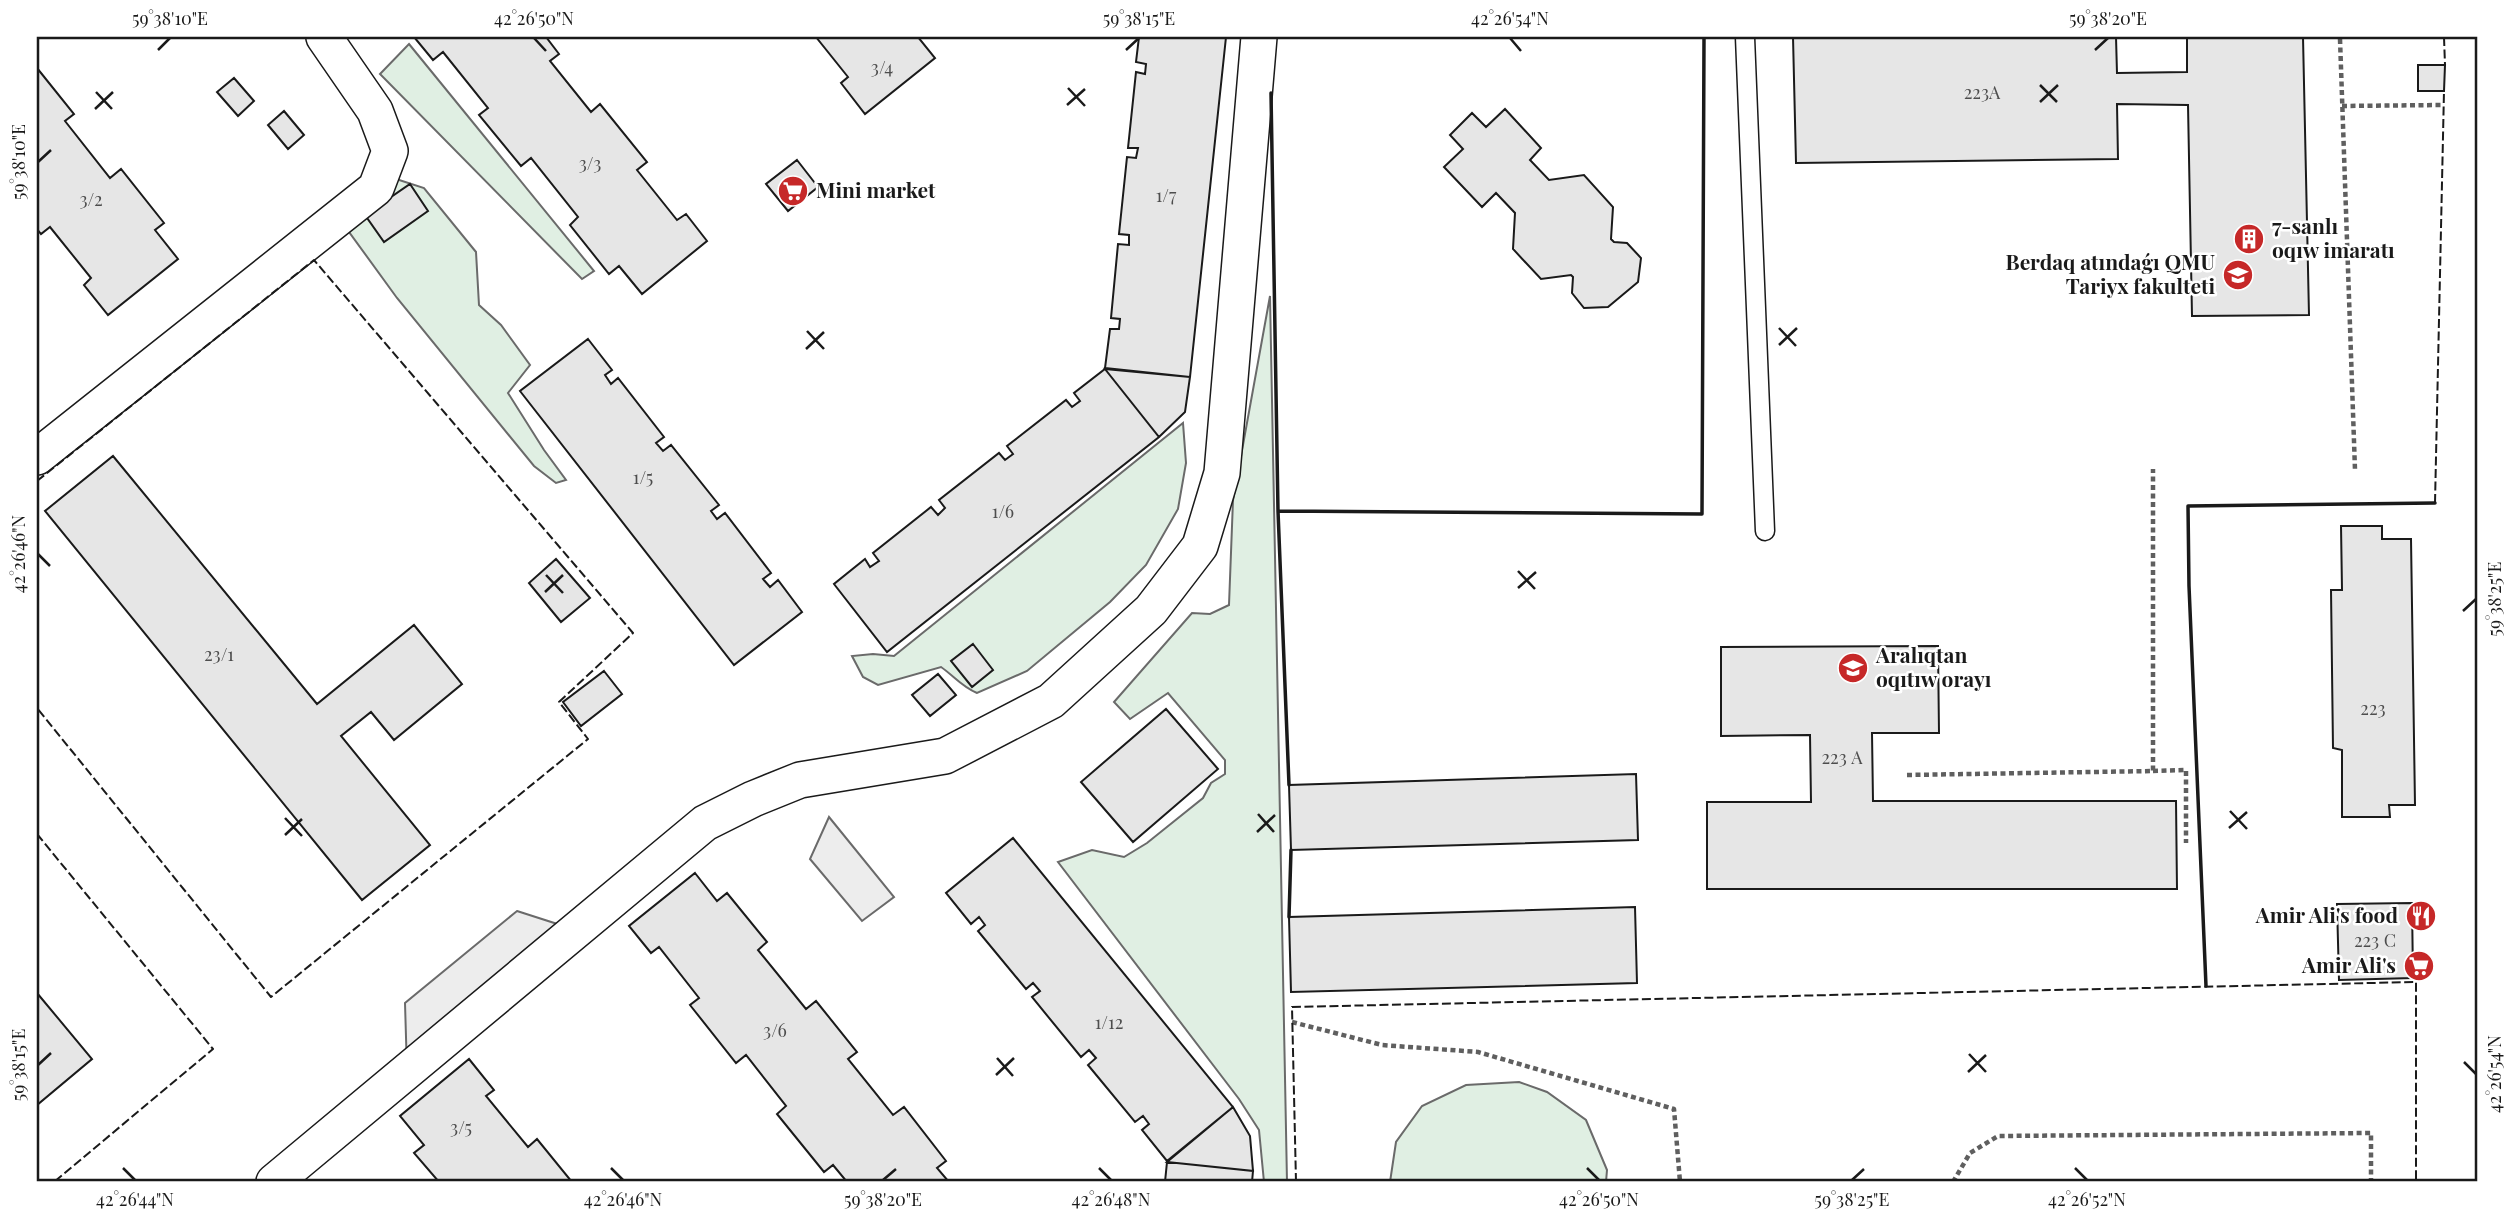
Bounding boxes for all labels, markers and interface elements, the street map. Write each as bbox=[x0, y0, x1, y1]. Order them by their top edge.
text: 59°38'10"E bbox=[132, 6, 208, 30]
text: 42°26'50"N bbox=[494, 6, 574, 30]
text: 59°38'15"E bbox=[1103, 6, 1175, 30]
text: 42°26'54"N bbox=[1471, 6, 1549, 30]
text: 59°38'20"E bbox=[2069, 6, 2147, 30]
house number: 3/4 bbox=[871, 55, 893, 79]
house number: 223A bbox=[1964, 80, 2001, 104]
text: 59°38'10"E bbox=[6, 124, 30, 200]
house number: 3/3 bbox=[579, 151, 601, 175]
supermarket icon: Mini market bbox=[776, 174, 810, 208]
place label: Mini market bbox=[816, 175, 936, 203]
house number: 1/7 bbox=[1156, 183, 1177, 207]
house number: 3/2 bbox=[79, 187, 103, 211]
place label: 7-sanlı oqıw imaratı bbox=[2272, 211, 2395, 263]
building icon: 7-sanlı oqıw imaratı bbox=[2232, 222, 2266, 256]
place label: Berdaq atındaǵı QMU Tariyx fakulteti bbox=[2006, 247, 2216, 299]
school or university icon: Berdaq atındaǵı QMU Tariyx fakulteti bbox=[2221, 258, 2255, 292]
house number: 1/5 bbox=[633, 465, 653, 489]
house number: 1/6 bbox=[992, 499, 1014, 523]
text: 42°26'46"N bbox=[6, 514, 30, 593]
text: 59°38'25"E bbox=[2482, 562, 2506, 636]
place label: Aralıqtan oqıtıw orayı bbox=[1875, 640, 1992, 692]
house number: 23/1 bbox=[204, 642, 234, 666]
school or university icon: Aralıqtan oqıtıw orayı bbox=[1836, 651, 1870, 685]
house number: 223 bbox=[2360, 696, 2386, 720]
house number: 223 А bbox=[1821, 745, 1863, 769]
restaurant icon: Amir Ali's food bbox=[2404, 899, 2438, 933]
place label: Amir Ali's food bbox=[2255, 900, 2398, 928]
house number: 223 С bbox=[2354, 928, 2396, 952]
supermarket icon: Amir Ali's bbox=[2402, 949, 2436, 983]
place label: Amir Ali's bbox=[2301, 950, 2396, 978]
house number: 1/12 bbox=[1095, 1010, 1123, 1034]
house number: 3/6 bbox=[763, 1018, 787, 1042]
text: 59°38'15"E bbox=[6, 1029, 30, 1101]
text: 42°26'54"N bbox=[2482, 1035, 2506, 1113]
house number: 3/5 bbox=[450, 1115, 472, 1139]
text: 42°26'44"N bbox=[96, 1187, 174, 1211]
text: 42°26'46"N bbox=[584, 1187, 663, 1211]
text: 59°38'20"E bbox=[844, 1187, 922, 1211]
text: 42°26'48"N bbox=[1072, 1187, 1151, 1211]
text: 42°26'50"N bbox=[1559, 1187, 1639, 1211]
text: 59°38'25"E bbox=[1815, 1187, 1889, 1211]
text: 42°26'52"N bbox=[2048, 1187, 2126, 1211]

